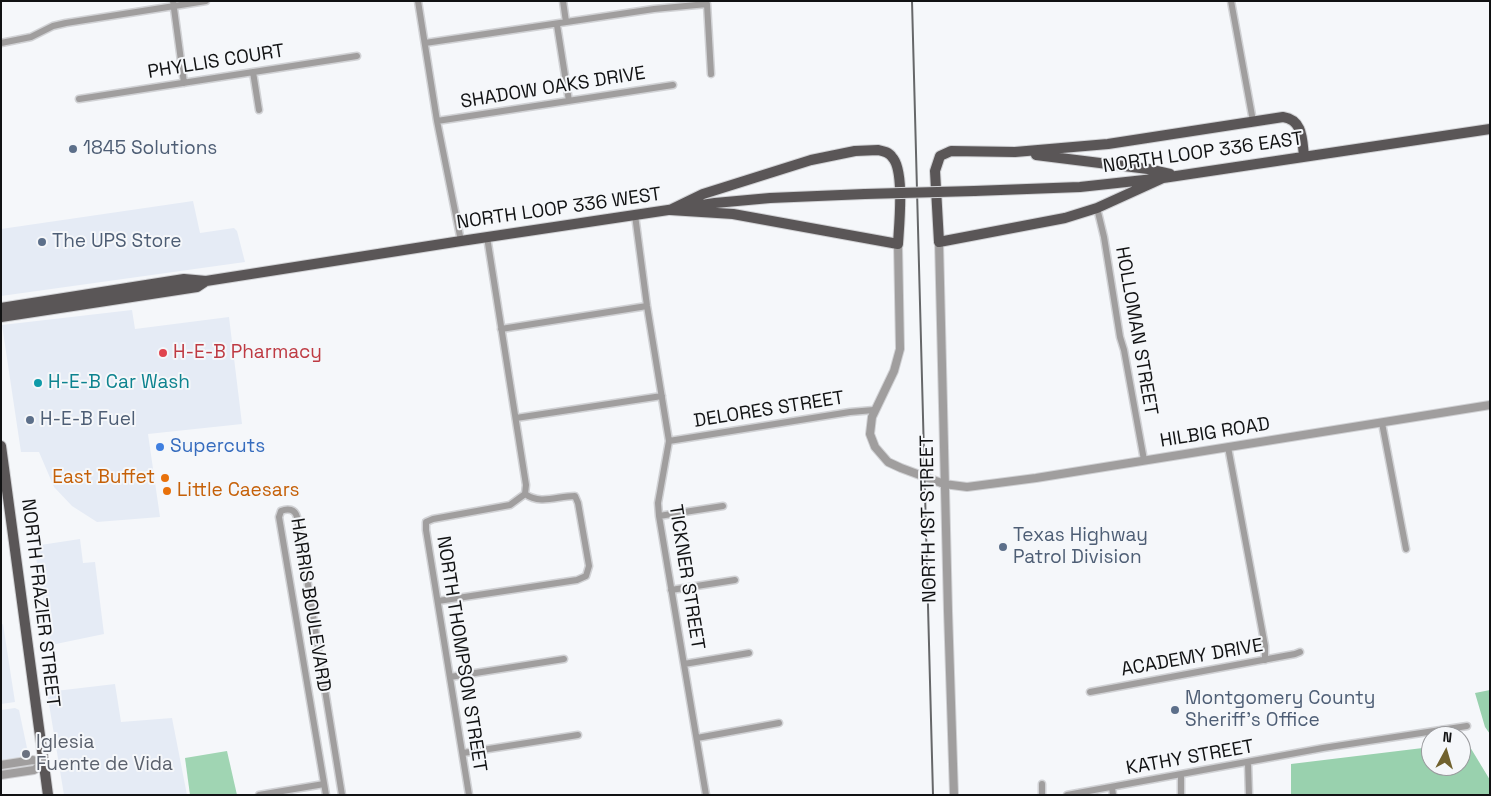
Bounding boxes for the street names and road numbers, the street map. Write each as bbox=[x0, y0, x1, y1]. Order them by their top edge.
street label: PHYLLIS COURT bbox=[146, 40, 286, 84]
street label: SHADOW OAKS DRIVE bbox=[459, 62, 647, 114]
street label: NORTH LOOP 336 EAST bbox=[1102, 128, 1304, 178]
street label: NORTH LOOP 336 WEST bbox=[455, 183, 663, 235]
street label: HOLLOMAN STREET bbox=[1110, 245, 1162, 417]
street label: DELORES STREET bbox=[692, 387, 846, 433]
street label: HILBIG ROAD bbox=[1158, 413, 1272, 453]
street label: NORTH 1ST STREET bbox=[916, 435, 942, 603]
street label: NORTH FRAZIER STREET bbox=[16, 497, 64, 709]
street label: TICKNER STREET bbox=[663, 503, 709, 651]
street label: HARRIS BOULEVARD bbox=[285, 516, 335, 694]
street label: NORTH THOMPSON STREET bbox=[431, 534, 491, 774]
street label: ACADEMY DRIVE bbox=[1119, 634, 1265, 682]
street label: KATHY STREET bbox=[1124, 736, 1256, 780]

